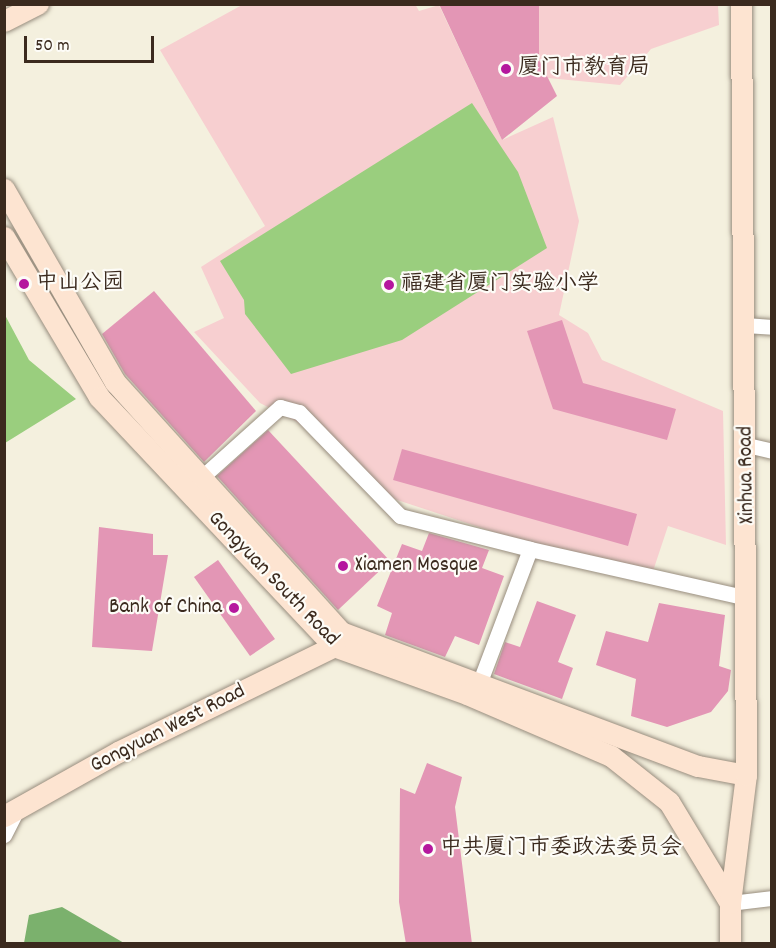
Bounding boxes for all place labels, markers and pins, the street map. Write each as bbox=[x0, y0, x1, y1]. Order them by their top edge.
place label: 厦门市教育局 bbox=[518, 56, 650, 82]
marker: 厦门市教育局 bbox=[499, 62, 513, 76]
place label: 中山公园 bbox=[36, 271, 124, 297]
place label: 福建省厦门实验小学 bbox=[401, 272, 599, 298]
marker: 中山公园 bbox=[17, 277, 31, 291]
marker: 福建省厦门实验小学 bbox=[382, 278, 396, 292]
place label: Xiamen Mosque bbox=[355, 553, 478, 579]
marker: Xiamen Mosque bbox=[336, 559, 350, 573]
place label: Bank of China bbox=[109, 595, 222, 621]
marker: Bank of China bbox=[227, 601, 241, 615]
place label: 中共厦门市委政法委员会 bbox=[440, 836, 682, 862]
marker: 中共厦门市委政法委员会 bbox=[421, 842, 435, 856]

